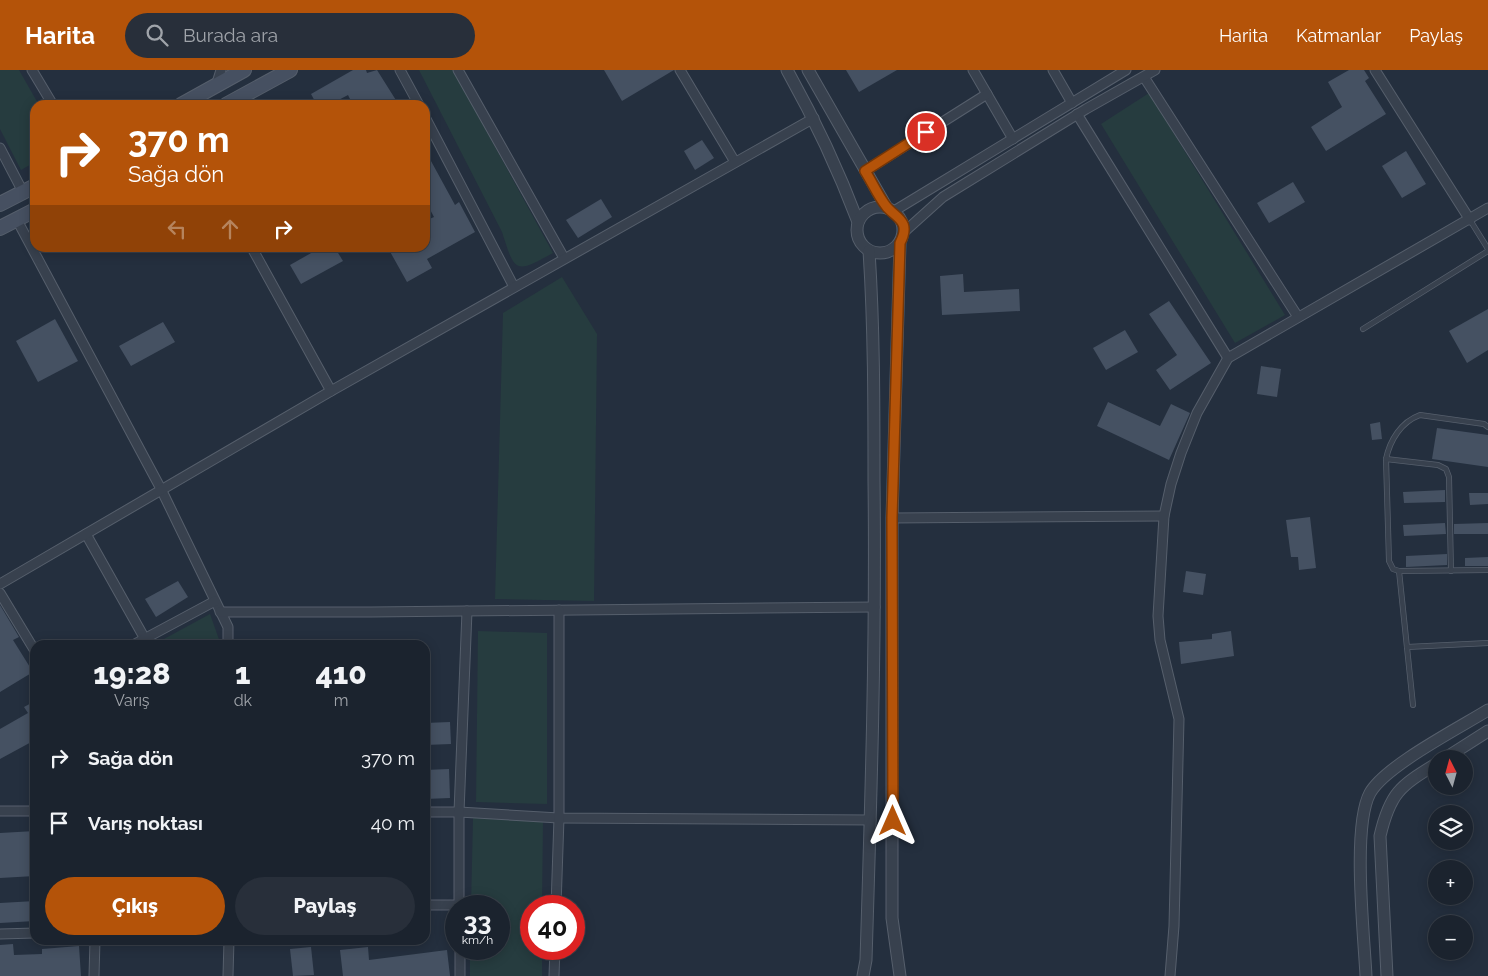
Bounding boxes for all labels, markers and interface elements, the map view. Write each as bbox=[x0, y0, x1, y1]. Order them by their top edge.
search box bbox=[125, 13, 475, 58]
text: Harita bbox=[25, 21, 95, 50]
icon: search bbox=[143, 21, 171, 49]
text: Burada ara bbox=[183, 24, 278, 46]
text: Harita bbox=[1219, 25, 1268, 46]
text: Katmanlar bbox=[1296, 25, 1381, 46]
text: Paylaş bbox=[1409, 25, 1463, 46]
pin bbox=[905, 111, 947, 153]
icon: arrive bbox=[912, 118, 940, 146]
text: 370 m bbox=[128, 119, 230, 160]
icon: right bbox=[45, 120, 110, 185]
text: Sağa dön bbox=[128, 161, 224, 187]
icon: left bbox=[163, 215, 191, 243]
icon: ahead bbox=[216, 215, 244, 243]
icon: right bbox=[269, 215, 297, 243]
text: 19:28 bbox=[93, 656, 170, 691]
text: 1 bbox=[235, 656, 251, 691]
text: 410 bbox=[315, 656, 367, 691]
text: Varış bbox=[114, 691, 150, 710]
text: dk bbox=[234, 691, 252, 710]
text: m bbox=[334, 691, 348, 710]
icon: right bbox=[45, 744, 73, 772]
text: Sağa dön bbox=[88, 747, 173, 769]
text: 370 m bbox=[361, 747, 415, 769]
north arrow bbox=[1428, 750, 1472, 795]
map controls bbox=[1428, 750, 1473, 960]
position arrow bbox=[866, 794, 918, 846]
button: layers bbox=[1428, 805, 1473, 850]
icon: arrive bbox=[45, 809, 73, 837]
text: Varış noktası bbox=[88, 812, 203, 834]
text: 40 m bbox=[371, 812, 415, 834]
button: + bbox=[1428, 860, 1473, 905]
button: Çıkış bbox=[45, 877, 225, 935]
button: Paylaş bbox=[235, 877, 415, 935]
speed limit sign: 40 bbox=[520, 895, 585, 960]
text: 33 bbox=[464, 906, 491, 936]
button: − bbox=[1428, 915, 1473, 960]
text: km/h bbox=[462, 933, 493, 947]

